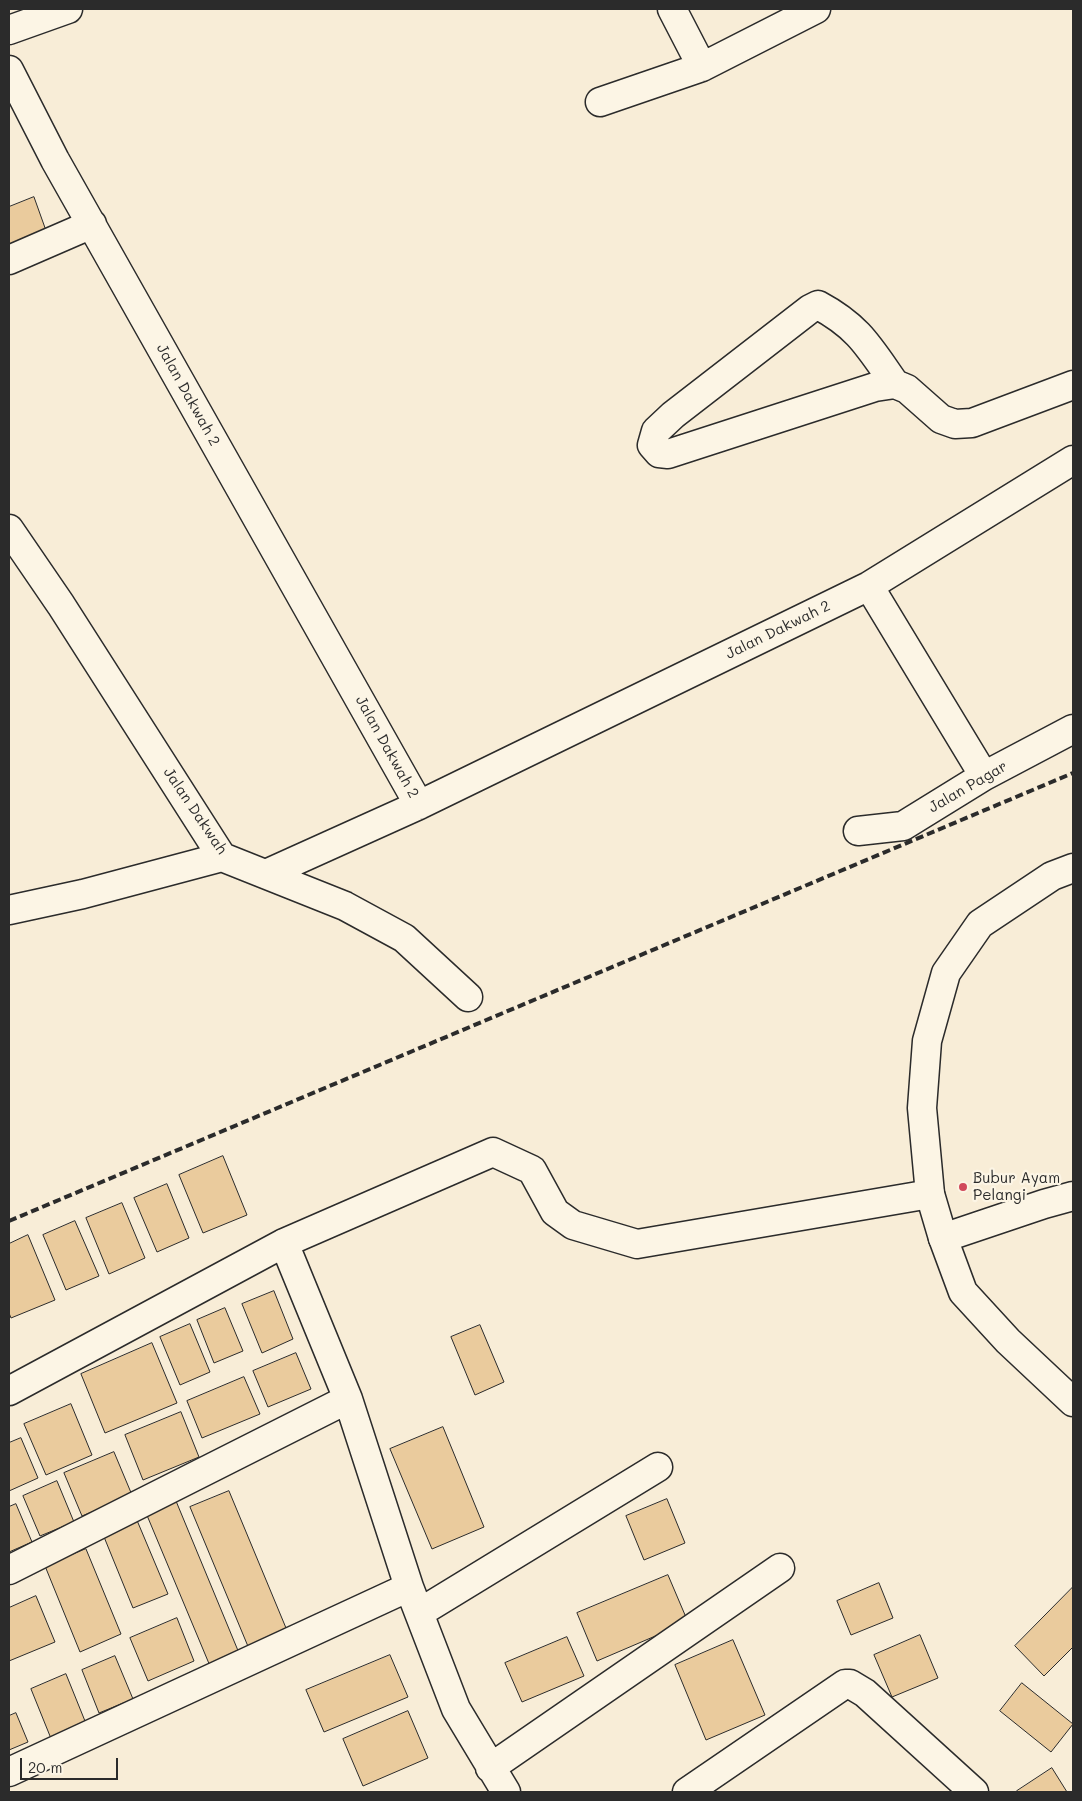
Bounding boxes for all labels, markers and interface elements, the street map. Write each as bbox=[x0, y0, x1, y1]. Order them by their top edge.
street label: Jalan Dakwah 2 bbox=[152, 341, 224, 449]
street label: Jalan Dakwah 2 bbox=[723, 597, 833, 663]
street label: Jalan Dakwah 2 bbox=[351, 693, 423, 801]
street label: Jalan Pagar bbox=[925, 757, 1011, 817]
street label: Jalan Dakwah bbox=[159, 764, 231, 858]
place label: Bubur Ayam Pelangi bbox=[973, 1169, 1060, 1204]
marker: Bubur Ayam Pelangi bbox=[957, 1181, 969, 1193]
scale bar bbox=[22, 1748, 120, 1780]
text: 20 m bbox=[28, 1757, 62, 1777]

